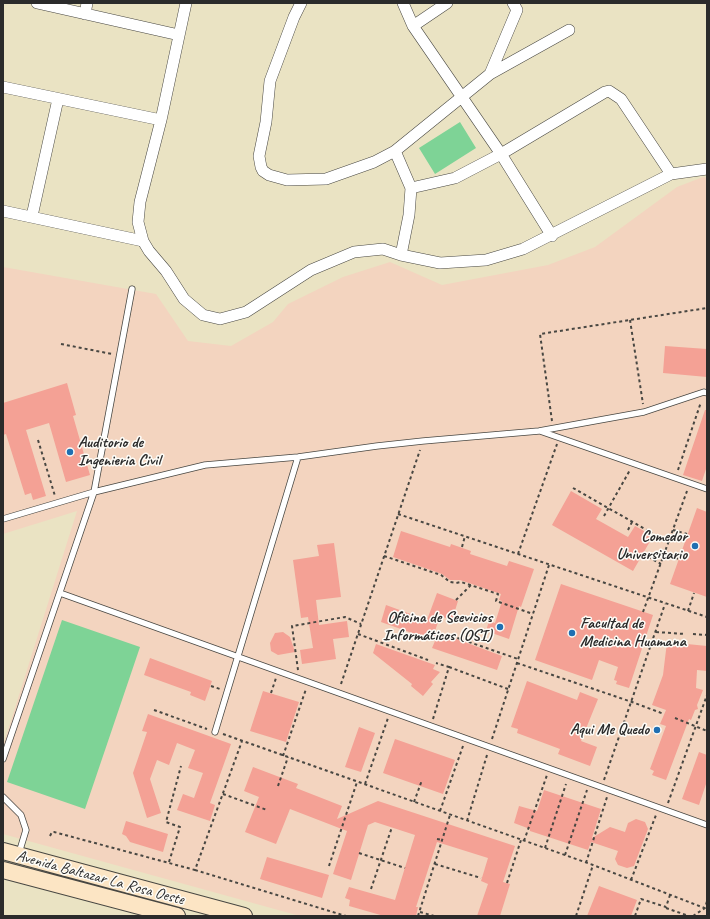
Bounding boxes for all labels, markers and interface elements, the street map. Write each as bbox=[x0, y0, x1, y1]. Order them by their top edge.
place label: Auditorio de Ingenieria Civil bbox=[78, 433, 160, 471]
marker: Auditorio de Ingenieria Civil bbox=[65, 447, 75, 457]
place label: Comedor Universitario bbox=[617, 527, 687, 565]
marker: Comedor Universitario bbox=[690, 541, 700, 551]
place label: Oficina de Seevicios Informáticos (OSI) bbox=[383, 608, 492, 646]
place label: Facultad de Medicina Huamana bbox=[580, 614, 686, 652]
marker: Oficina de Seevicios Informáticos (OSI) bbox=[495, 622, 505, 632]
marker: Facultad de Medicina Huamana bbox=[567, 628, 577, 638]
place label: Aqui Me Quedo bbox=[570, 720, 649, 740]
marker: Aqui Me Quedo bbox=[652, 725, 662, 735]
street label: Avenida Baltazar La Rosa Oeste bbox=[14, 846, 186, 910]

